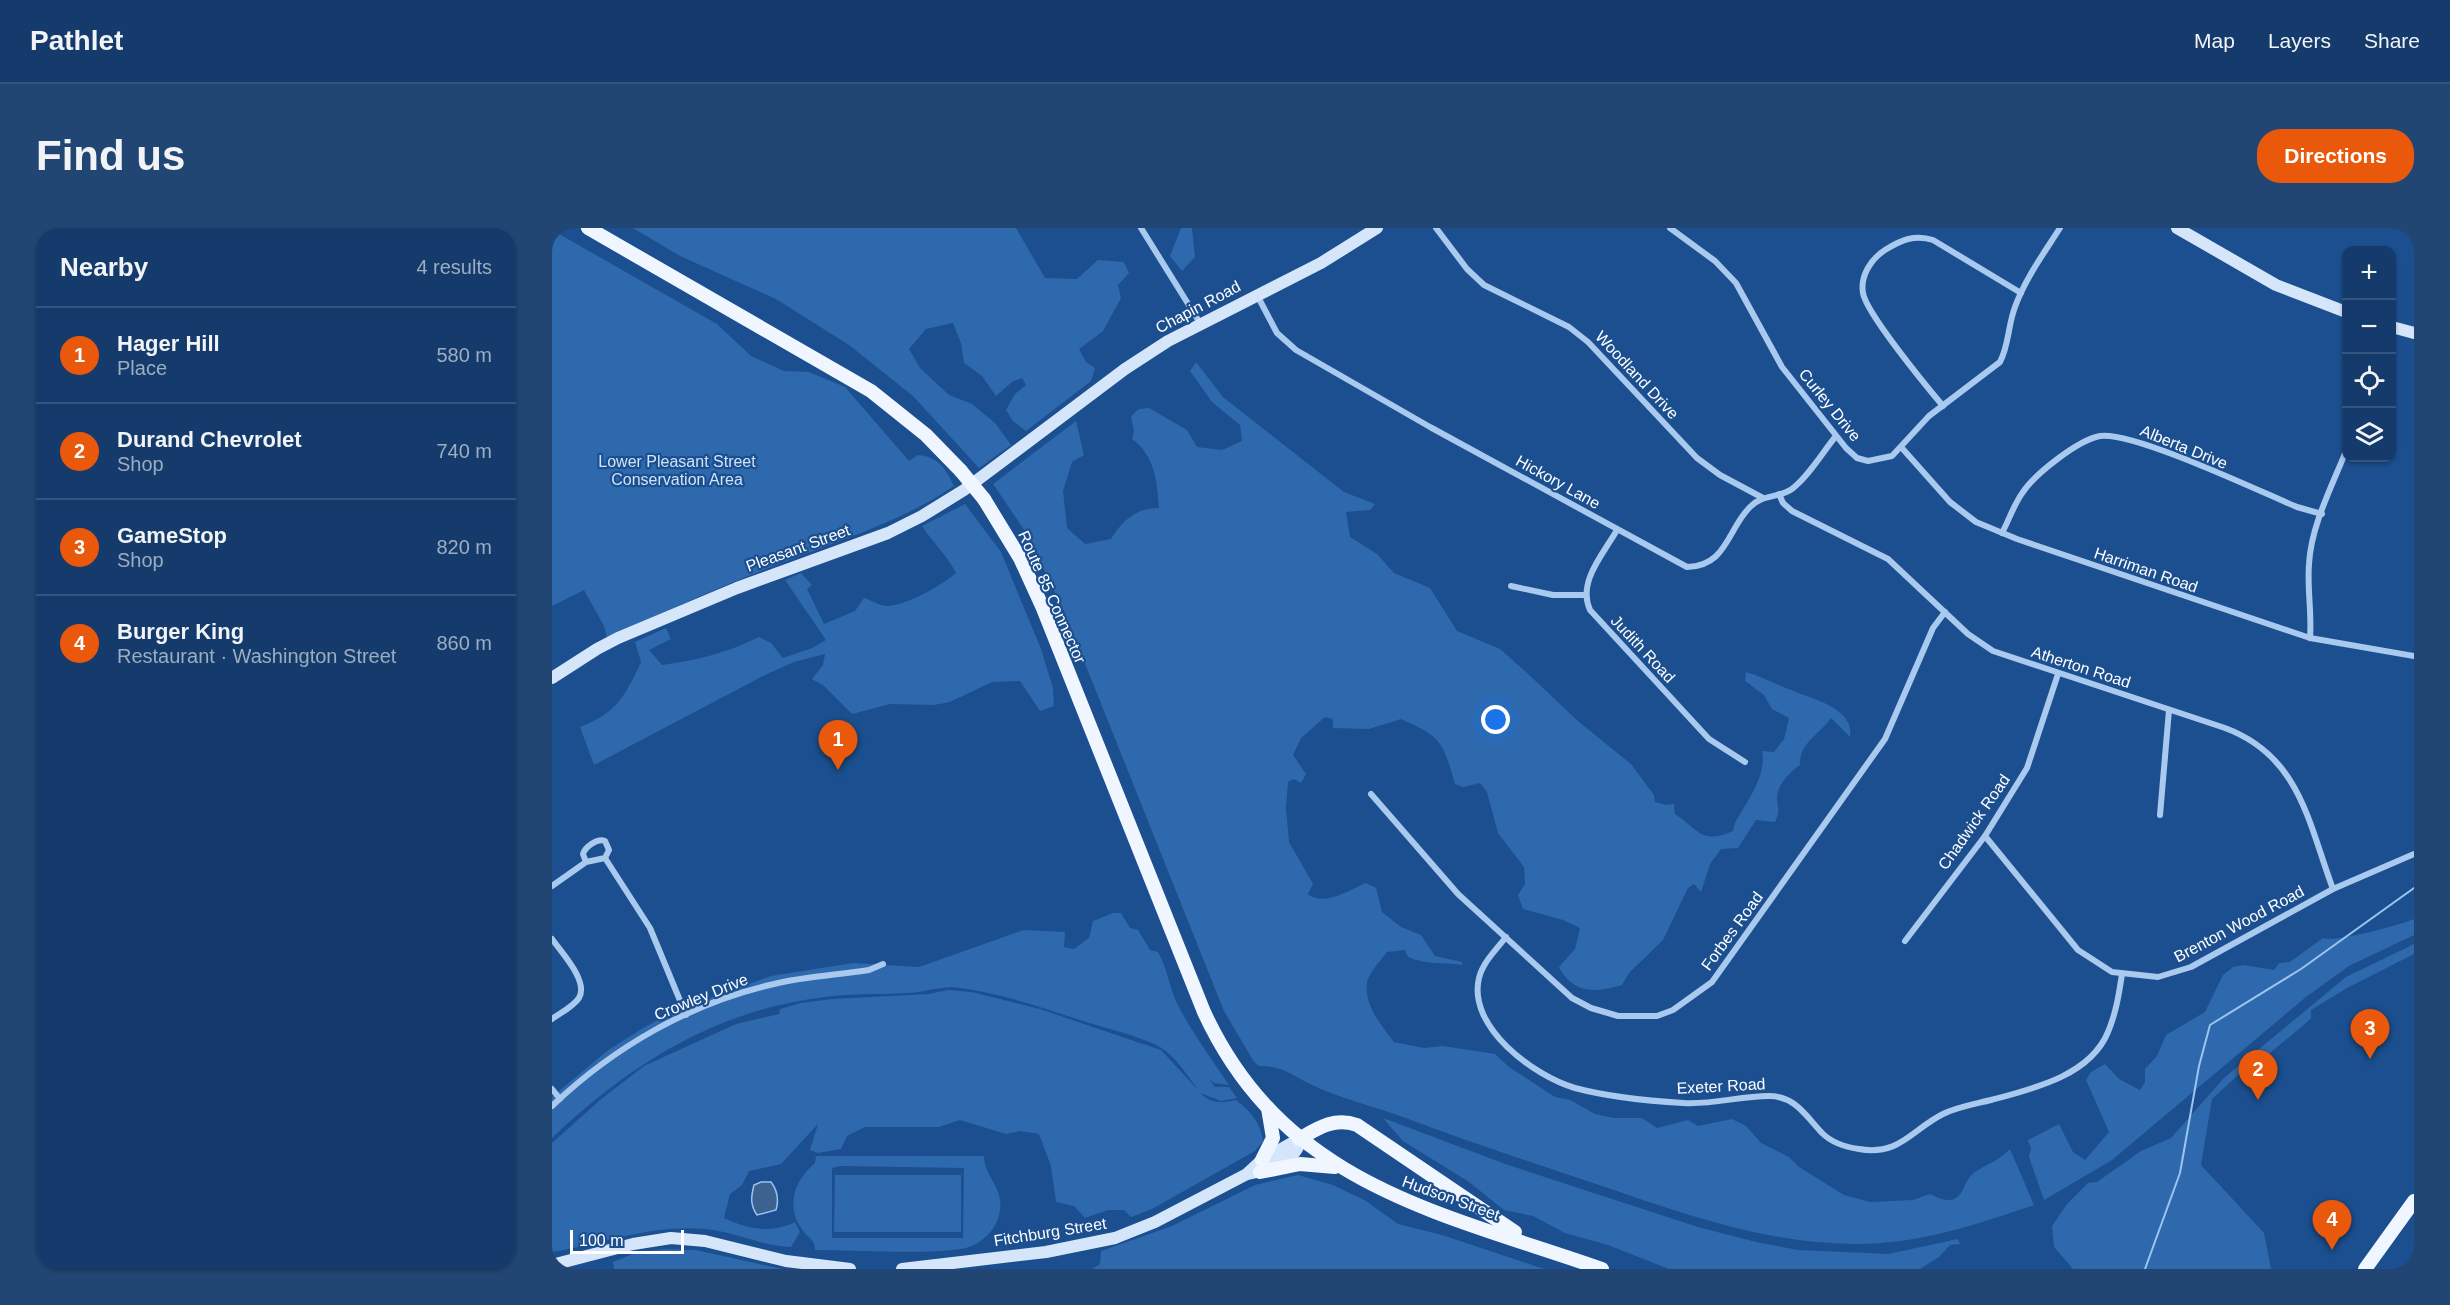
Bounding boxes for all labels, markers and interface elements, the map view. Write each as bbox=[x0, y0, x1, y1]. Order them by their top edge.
text: Pathlet bbox=[30, 25, 123, 56]
text: Map bbox=[2194, 29, 2235, 52]
text: Layers bbox=[2268, 29, 2331, 52]
text: Share bbox=[2364, 29, 2420, 52]
button: Directions bbox=[2257, 129, 2414, 183]
text: Find us bbox=[36, 132, 185, 179]
map controls bbox=[2342, 246, 2396, 462]
button: + bbox=[2342, 246, 2396, 300]
text: Nearby bbox=[60, 252, 148, 282]
text: 4 results bbox=[416, 256, 492, 278]
street label: Chapin Road bbox=[1153, 278, 1243, 336]
button: − bbox=[2342, 300, 2396, 354]
street label: Woodland Drive bbox=[1592, 328, 1682, 422]
text: Hager Hill bbox=[117, 331, 220, 356]
text: 1 bbox=[74, 344, 85, 366]
text: 580 m bbox=[436, 344, 492, 366]
button: locate bbox=[2342, 354, 2396, 408]
text: Place bbox=[117, 357, 167, 379]
street label: Curley Drive bbox=[1796, 365, 1864, 445]
button: layers bbox=[2342, 408, 2396, 462]
street label: Alberta Drive bbox=[2138, 422, 2230, 472]
text: Durand Chevrolet bbox=[117, 427, 302, 452]
text: 2 bbox=[74, 440, 85, 462]
text: 740 m bbox=[436, 440, 492, 462]
street label: Hickory Lane bbox=[1513, 452, 1603, 512]
text: Shop bbox=[117, 453, 164, 475]
park label: Lower Pleasant Street Conservation Area bbox=[598, 453, 756, 488]
street label: Pleasant Street bbox=[744, 521, 853, 575]
text: GameStop bbox=[117, 523, 227, 548]
street label: Route 85 Connector bbox=[1015, 528, 1089, 666]
text: 3 bbox=[74, 536, 85, 558]
text: 820 m bbox=[436, 536, 492, 558]
street label: Harriman Road bbox=[2092, 544, 2200, 596]
text: Shop bbox=[117, 549, 164, 571]
street label: Judith Road bbox=[1608, 612, 1678, 686]
text: Burger King bbox=[117, 619, 244, 644]
text: 4 bbox=[74, 632, 85, 654]
text: 860 m bbox=[436, 632, 492, 654]
street label: Atherton Road bbox=[2029, 643, 2133, 691]
text: Restaurant · Washington Street bbox=[117, 645, 396, 667]
your location bbox=[1481, 705, 1510, 734]
pin: 1 bbox=[818, 720, 858, 770]
street label: Chadwick Road bbox=[1935, 771, 2013, 873]
street label: Brenton Wood Road bbox=[2171, 883, 2307, 965]
street label: Forbes Road bbox=[1698, 889, 1766, 973]
street label: Crowley Drive bbox=[652, 970, 750, 1024]
pin: 3 bbox=[2350, 1010, 2390, 1059]
pin: 2 bbox=[2238, 1050, 2278, 1100]
street label: Exeter Road bbox=[1676, 1075, 1766, 1097]
street label: Hudson Street bbox=[1400, 1173, 1502, 1224]
pin: 4 bbox=[2312, 1200, 2352, 1250]
street label: Fitchburg Street bbox=[992, 1215, 1108, 1249]
scale bar bbox=[570, 1227, 684, 1254]
text: 100 m bbox=[579, 1232, 623, 1249]

